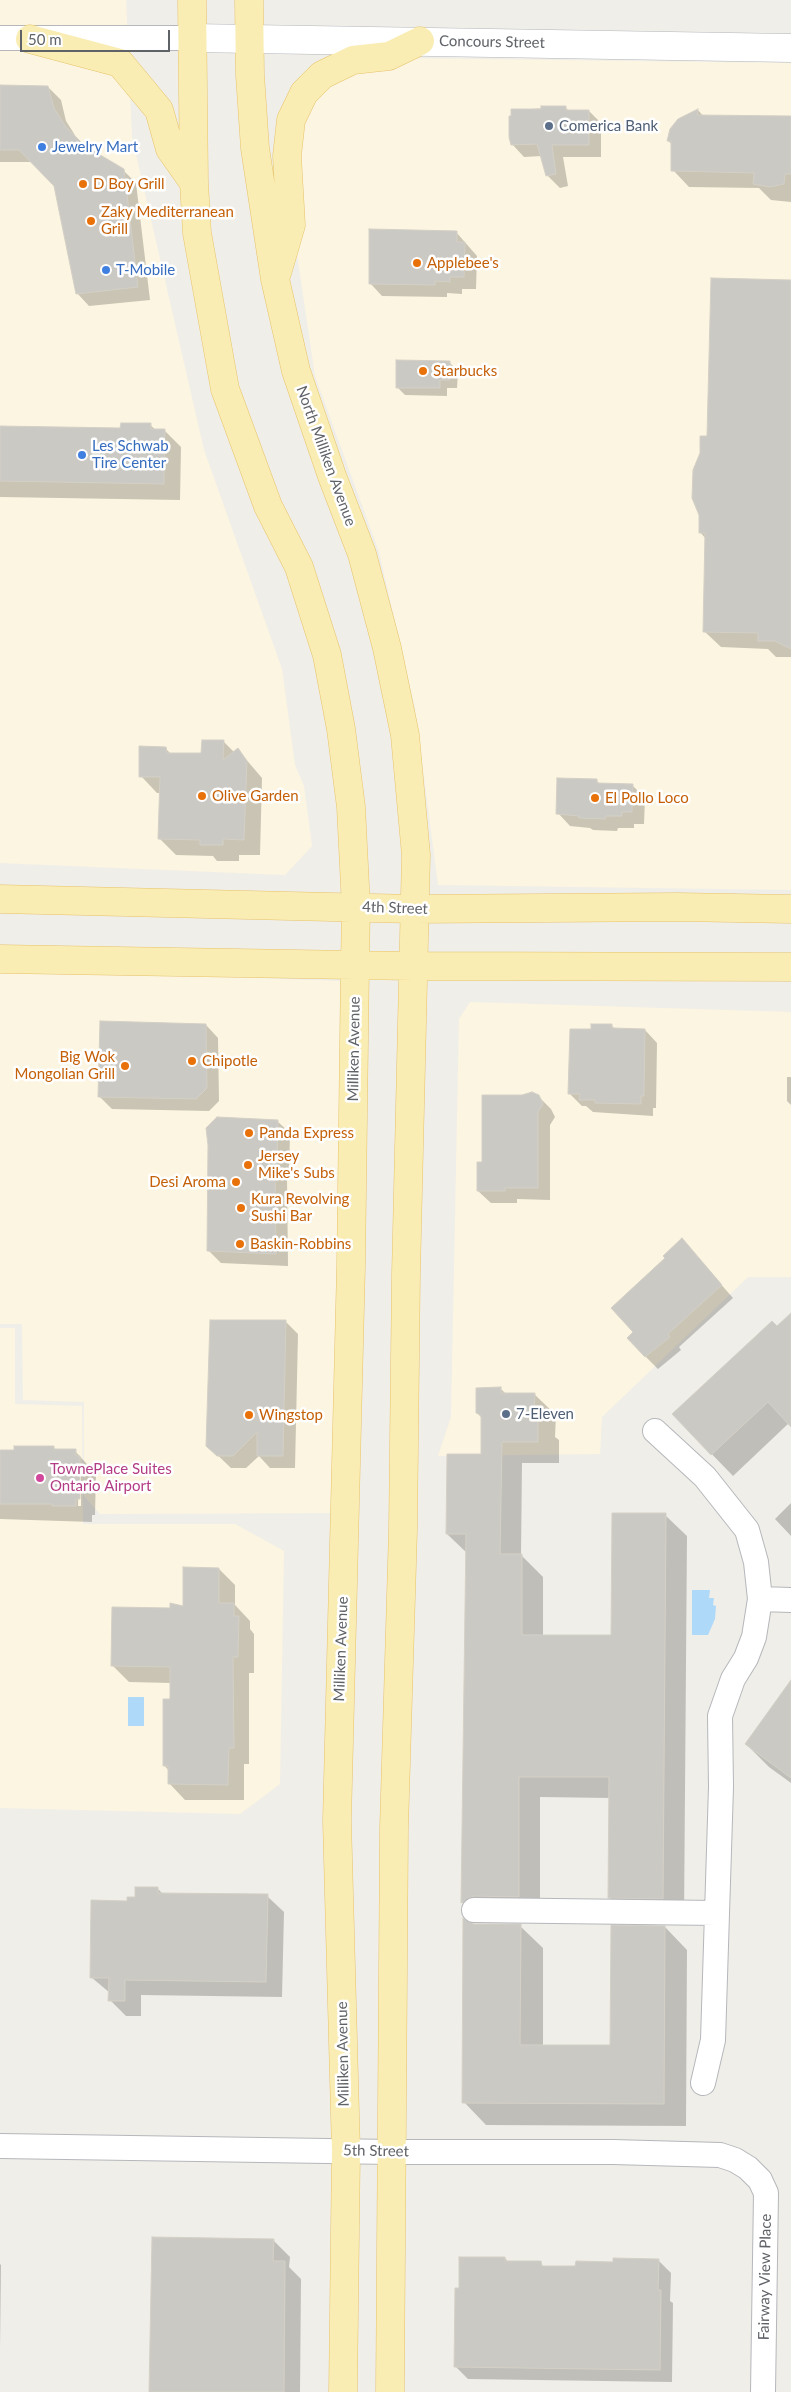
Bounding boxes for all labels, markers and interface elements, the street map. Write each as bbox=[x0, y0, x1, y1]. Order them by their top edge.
scale bar bbox=[22, 20, 172, 52]
text: 50 m bbox=[28, 30, 62, 48]
street label: Concours Street bbox=[439, 32, 545, 52]
place label: Comerica Bank bbox=[559, 117, 658, 135]
marker: Comerica Bank bbox=[543, 120, 555, 132]
place label: Jewelry Mart bbox=[52, 138, 138, 156]
marker: Jewelry Mart bbox=[36, 141, 48, 153]
place label: D Boy Grill bbox=[93, 175, 165, 193]
marker: D Boy Grill bbox=[77, 178, 89, 190]
place label: Zaky Mediterranean Grill bbox=[101, 203, 234, 238]
marker: Zaky Mediterranean Grill bbox=[85, 215, 97, 227]
place label: Applebee's bbox=[427, 254, 499, 272]
marker: Applebee's bbox=[411, 257, 423, 269]
place label: T-Mobile bbox=[116, 261, 175, 279]
marker: T-Mobile bbox=[100, 264, 112, 276]
place label: Starbucks bbox=[433, 362, 497, 380]
marker: Starbucks bbox=[417, 365, 429, 377]
street label: North Milliken Avenue bbox=[292, 383, 360, 529]
place label: Les Schwab Tire Center bbox=[92, 437, 169, 472]
marker: Les Schwab Tire Center bbox=[76, 449, 88, 461]
place label: Olive Garden bbox=[212, 787, 299, 805]
place label: El Pollo Loco bbox=[605, 789, 689, 807]
marker: Olive Garden bbox=[196, 790, 208, 802]
marker: El Pollo Loco bbox=[589, 792, 601, 804]
street label: 4th Street bbox=[362, 898, 428, 918]
street label: Milliken Avenue bbox=[344, 996, 364, 1102]
place label: Big Wok Mongolian Grill bbox=[14, 1048, 115, 1083]
place label: Chipotle bbox=[202, 1052, 258, 1070]
marker: Chipotle bbox=[186, 1055, 198, 1067]
marker: Big Wok Mongolian Grill bbox=[119, 1060, 131, 1072]
place label: Panda Express bbox=[259, 1124, 354, 1142]
marker: Panda Express bbox=[243, 1127, 255, 1139]
place label: Jersey Mike's Subs bbox=[258, 1147, 335, 1182]
marker: Jersey Mike's Subs bbox=[242, 1159, 254, 1171]
place label: Desi Aroma bbox=[149, 1173, 226, 1191]
marker: Desi Aroma bbox=[230, 1176, 242, 1188]
place label: Kura Revolving Sushi Bar bbox=[251, 1190, 349, 1225]
marker: Kura Revolving Sushi Bar bbox=[235, 1202, 247, 1214]
place label: Baskin-Robbins bbox=[250, 1235, 351, 1253]
marker: Baskin-Robbins bbox=[234, 1238, 246, 1250]
place label: 7-Eleven bbox=[516, 1405, 574, 1423]
place label: Wingstop bbox=[259, 1406, 323, 1424]
marker: 7-Eleven bbox=[500, 1408, 512, 1420]
marker: Wingstop bbox=[243, 1409, 255, 1421]
place label: TownePlace Suites Ontario Airport bbox=[50, 1460, 172, 1495]
marker: TownePlace Suites Ontario Airport bbox=[34, 1472, 46, 1484]
street label: Milliken Avenue bbox=[330, 1596, 352, 1702]
street label: Milliken Avenue bbox=[333, 2001, 353, 2107]
street label: 5th Street bbox=[343, 2141, 409, 2161]
street label: Fairway View Place bbox=[755, 2214, 775, 2340]

